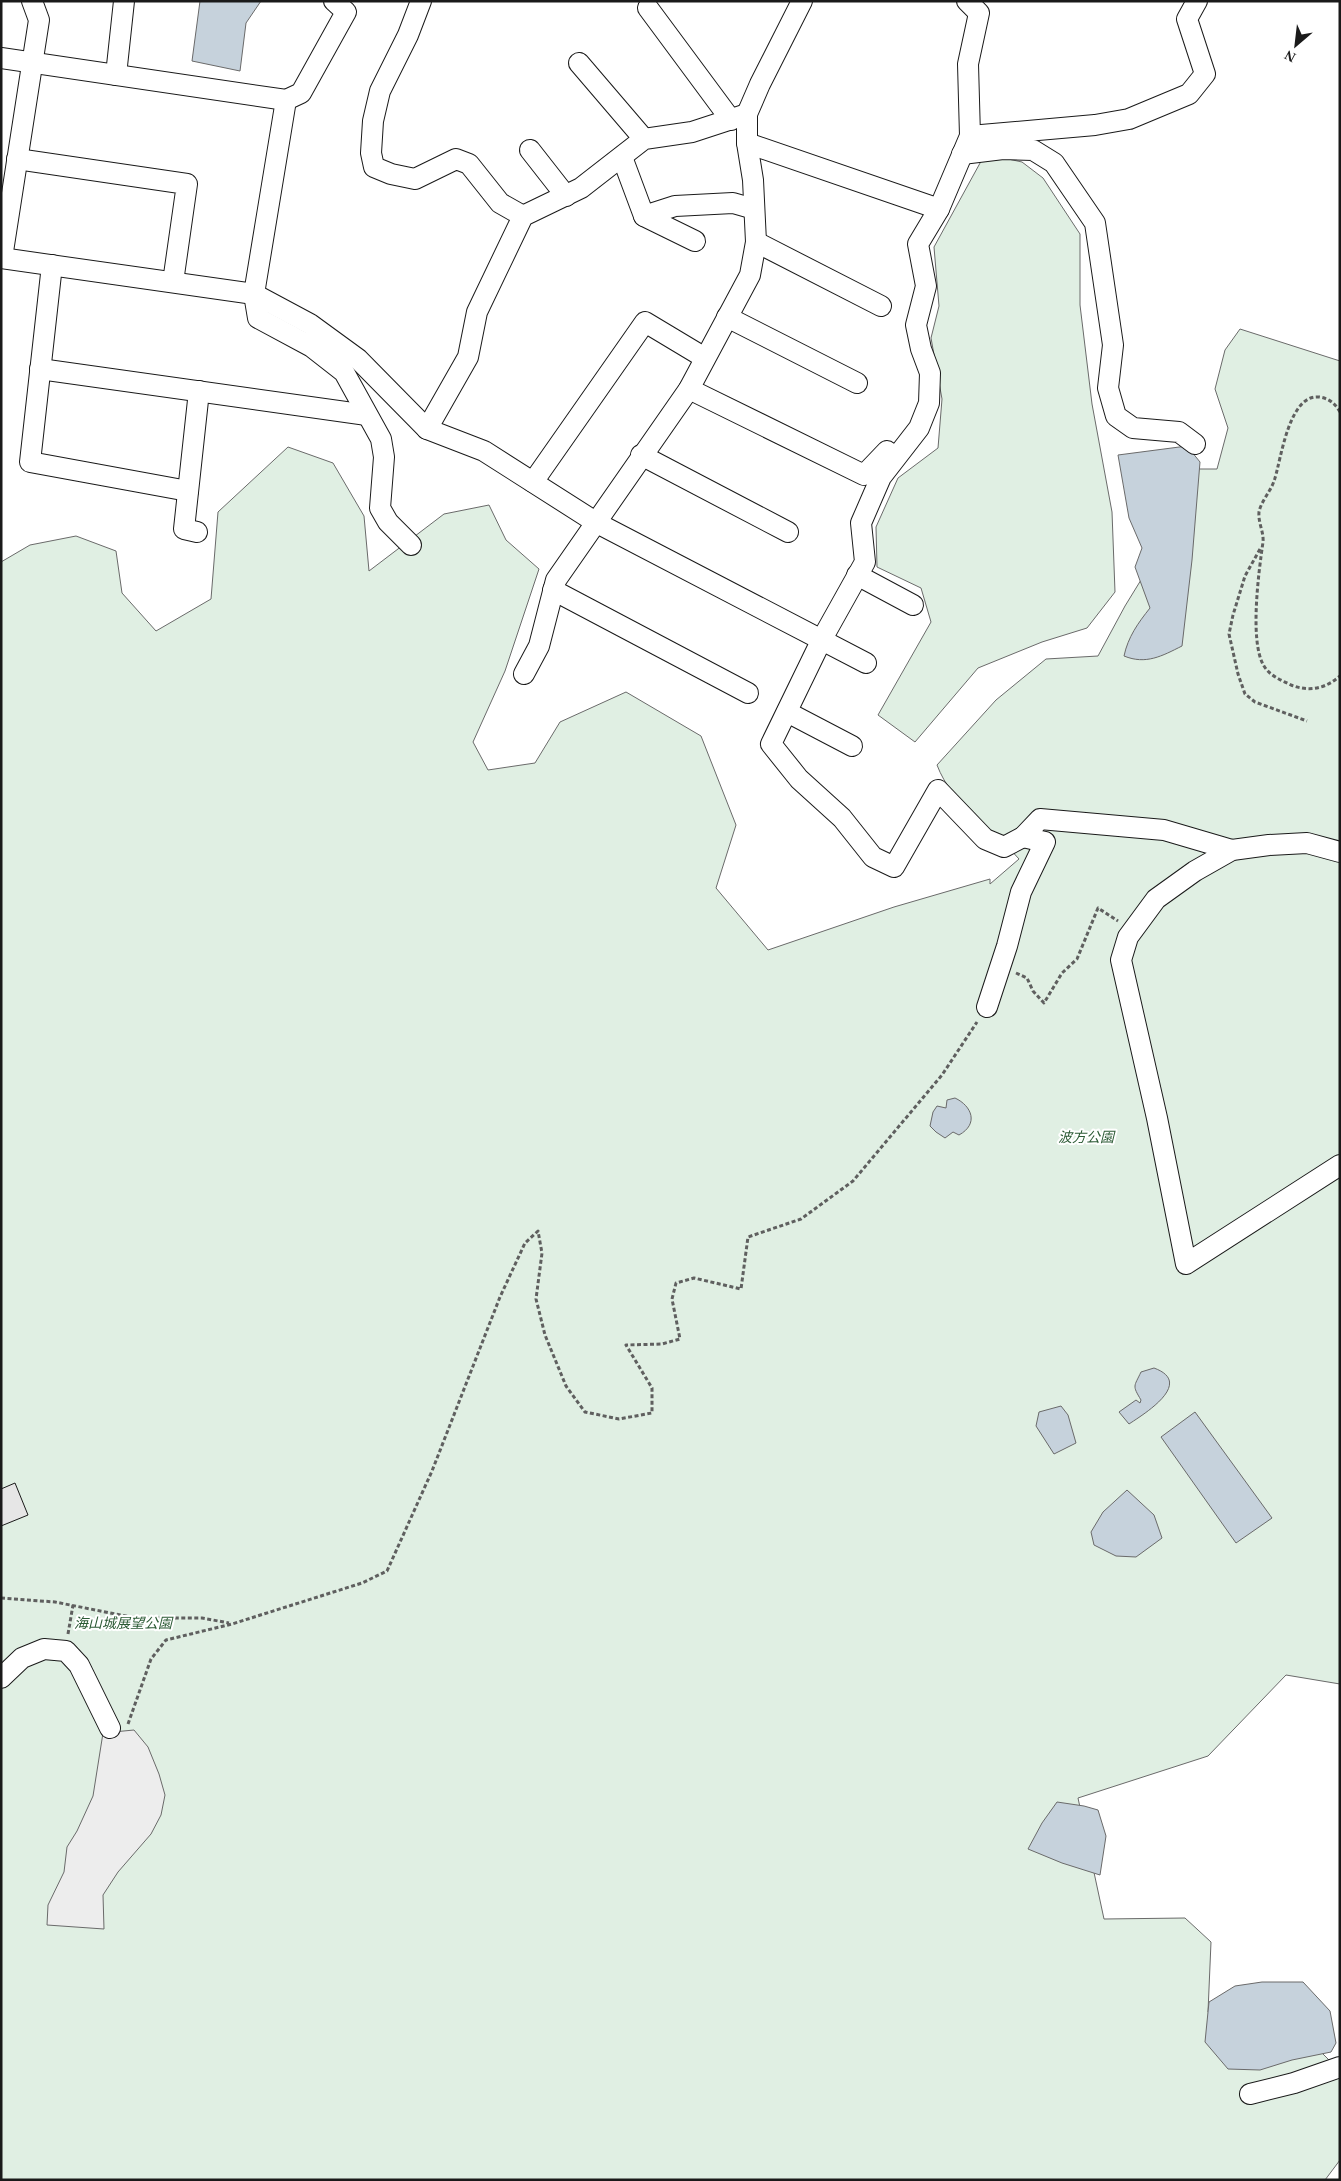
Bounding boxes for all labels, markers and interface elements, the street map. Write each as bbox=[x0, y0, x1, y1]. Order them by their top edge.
north arrow bbox=[1271, 20, 1321, 70]
text: N bbox=[1282, 47, 1298, 65]
park label: 波方公園 bbox=[1058, 1130, 1116, 1145]
park label: 海山城展望公園 bbox=[74, 1616, 174, 1631]

